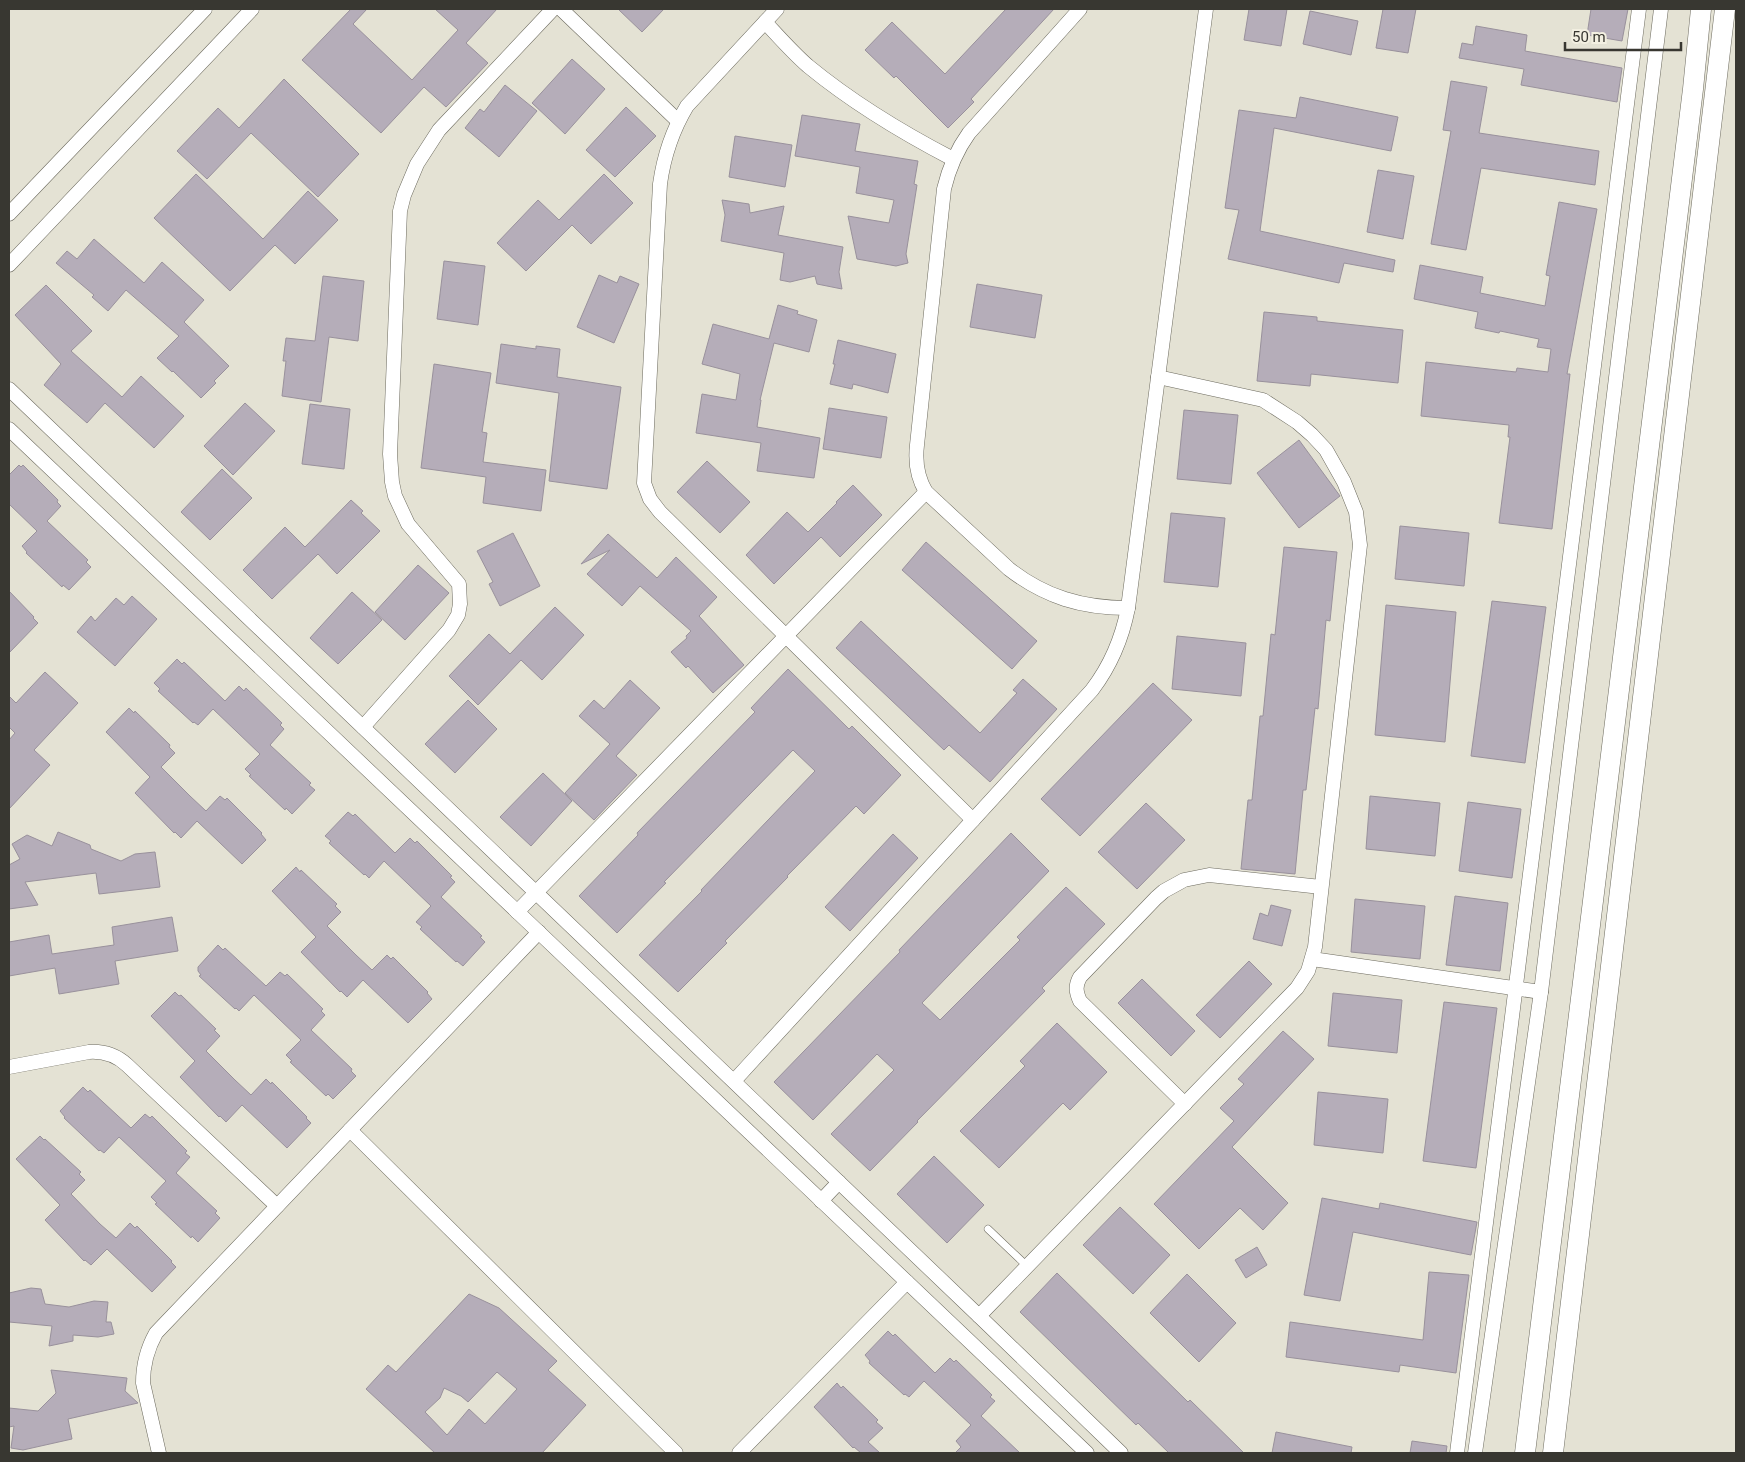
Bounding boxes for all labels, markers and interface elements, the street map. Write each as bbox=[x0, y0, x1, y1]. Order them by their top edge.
scale bar bbox=[1565, 20, 1681, 52]
text: 50 m bbox=[1572, 28, 1606, 46]

